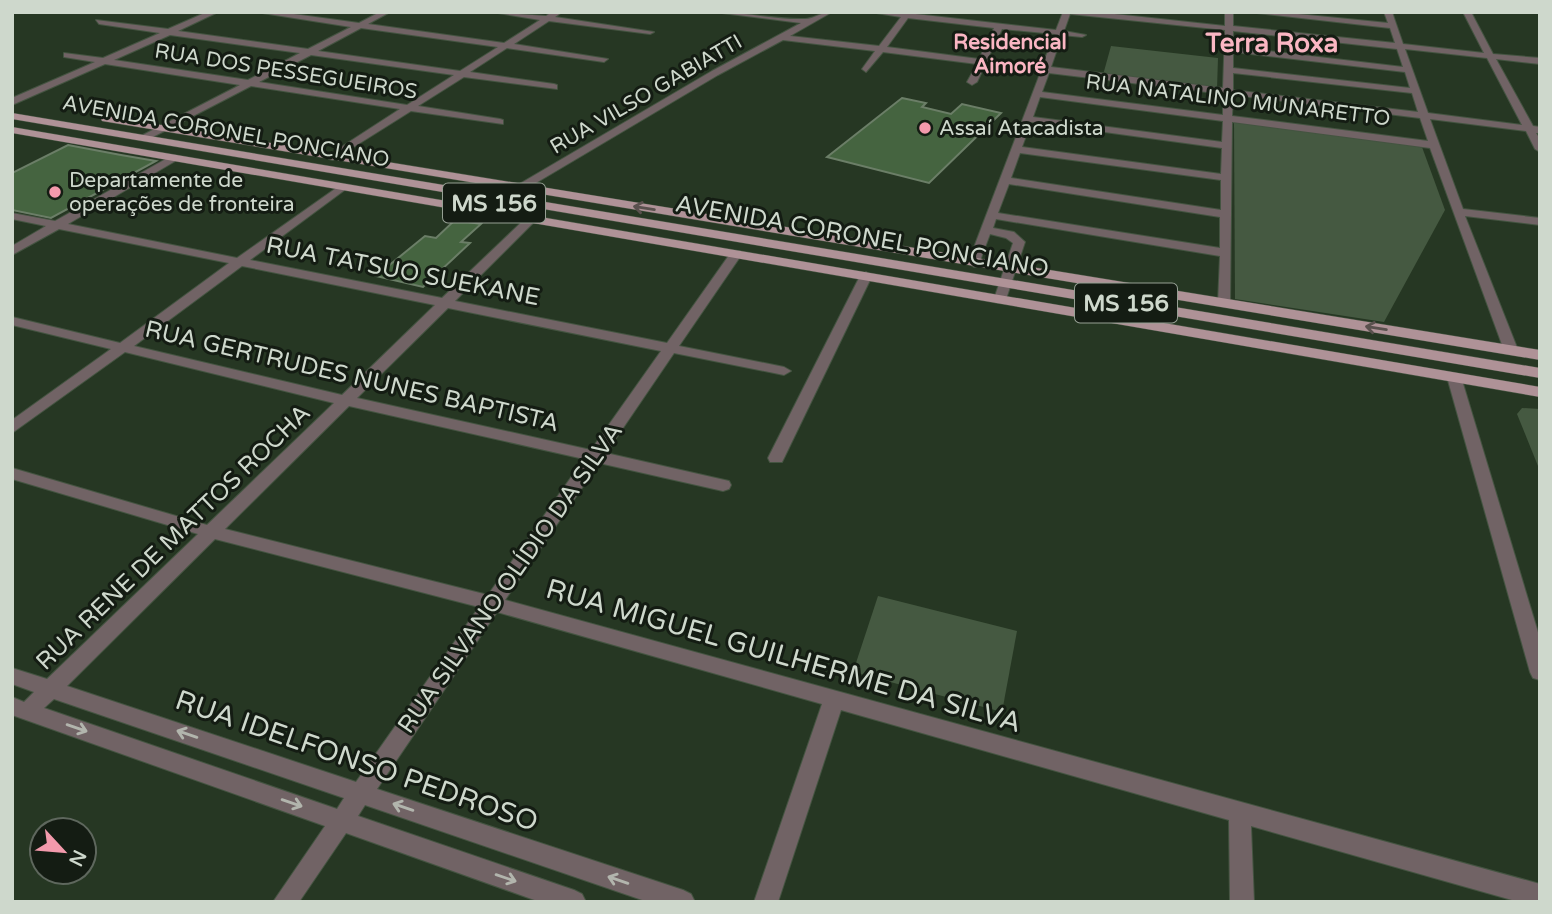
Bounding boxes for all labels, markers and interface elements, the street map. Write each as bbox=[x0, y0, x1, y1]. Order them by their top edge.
district label: Terra Roxa bbox=[1205, 28, 1338, 59]
street label: RUA VILSO GABIATTI bbox=[546, 29, 747, 160]
district label: Residencial Aimoré bbox=[953, 30, 1067, 79]
street label: RUA DOS PESSEGUEIROS bbox=[153, 38, 419, 105]
street label: RUA NATALINO MUNARETTO bbox=[1084, 69, 1392, 132]
street label: AVENIDA CORONEL PONCIANO bbox=[61, 90, 391, 173]
place label: Assaí Atacadista bbox=[939, 116, 1104, 141]
marker: Assaí Atacadista bbox=[917, 120, 933, 136]
place label: Departamente de operações de fronteira bbox=[69, 168, 295, 217]
marker: Departamente de operações de fronteira bbox=[47, 184, 63, 200]
road number: MS 156 bbox=[443, 184, 545, 222]
street label: AVENIDA CORONEL PONCIANO bbox=[673, 189, 1051, 284]
one-way arrow bbox=[633, 201, 655, 214]
street label: RUA TATSUO SUEKANE bbox=[264, 231, 542, 312]
road number: MS 156 bbox=[1075, 284, 1177, 322]
street label: RUA GERTRUDES NUNES BAPTISTA bbox=[142, 315, 562, 438]
one-way arrow bbox=[1365, 321, 1388, 334]
street label: RUA RENE DE MATTOS ROCHA bbox=[30, 398, 316, 676]
street label: RUA SILVANO OLÍDIO DA SILVA bbox=[391, 417, 629, 739]
street label: RUA MIGUEL GUILHERME DA SILVA bbox=[542, 572, 1025, 740]
street label: RUA IDELFONSO PEDROSO bbox=[171, 683, 542, 839]
one-way arrow bbox=[65, 723, 87, 735]
one-way arrow bbox=[176, 727, 198, 740]
one-way arrow bbox=[280, 798, 302, 810]
one-way arrow bbox=[392, 800, 414, 812]
north arrow bbox=[28, 816, 98, 886]
text: N bbox=[64, 846, 91, 870]
one-way arrow bbox=[495, 873, 517, 885]
one-way arrow bbox=[608, 873, 630, 885]

